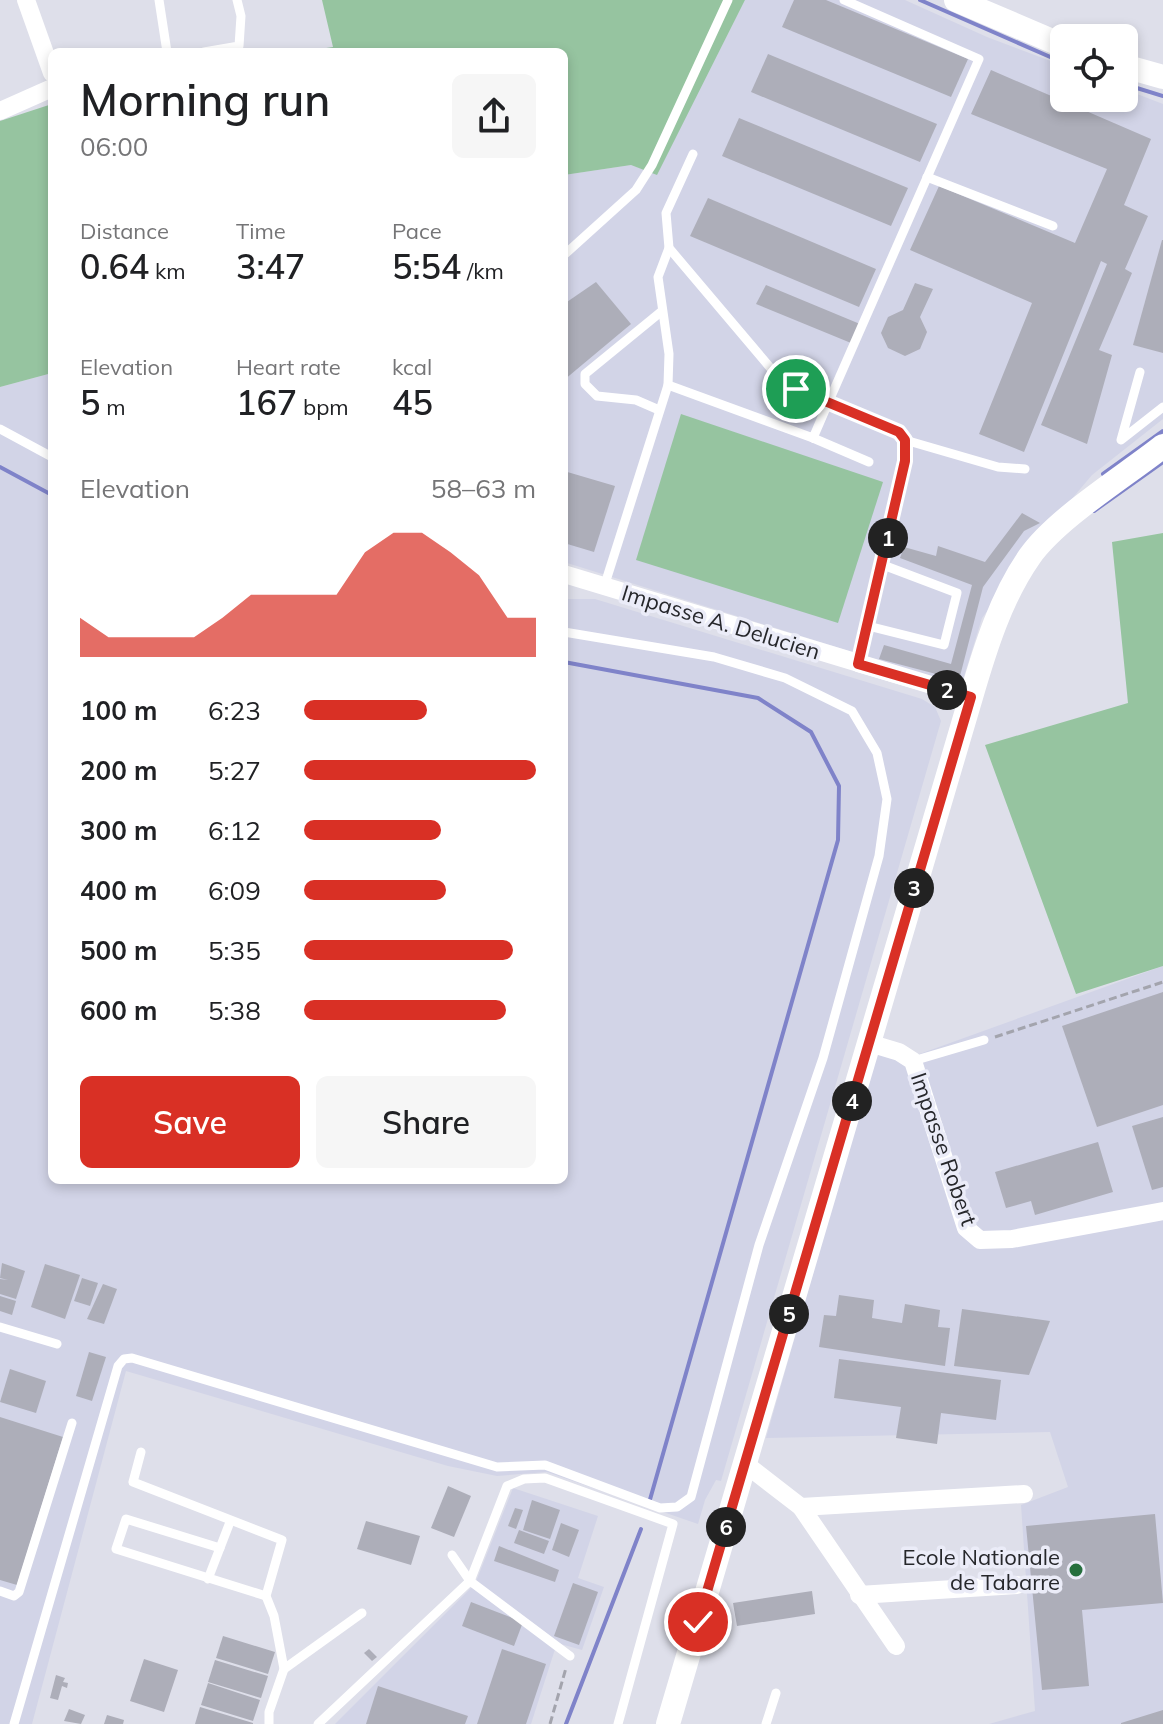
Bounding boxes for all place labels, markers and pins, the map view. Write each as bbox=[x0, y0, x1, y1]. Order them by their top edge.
pin bbox=[762, 355, 830, 423]
pin: 1 bbox=[868, 518, 908, 558]
pin: 2 bbox=[927, 670, 967, 710]
pin: 3 bbox=[894, 868, 934, 908]
pin: 4 bbox=[832, 1081, 872, 1121]
pin: 5 bbox=[769, 1294, 809, 1334]
pin: 6 bbox=[706, 1507, 746, 1547]
place label: Ecole Nationale de Tabarre bbox=[903, 1543, 1060, 1596]
marker: Ecole Nationale de Tabarre bbox=[1067, 1561, 1085, 1579]
pin bbox=[664, 1588, 732, 1656]

